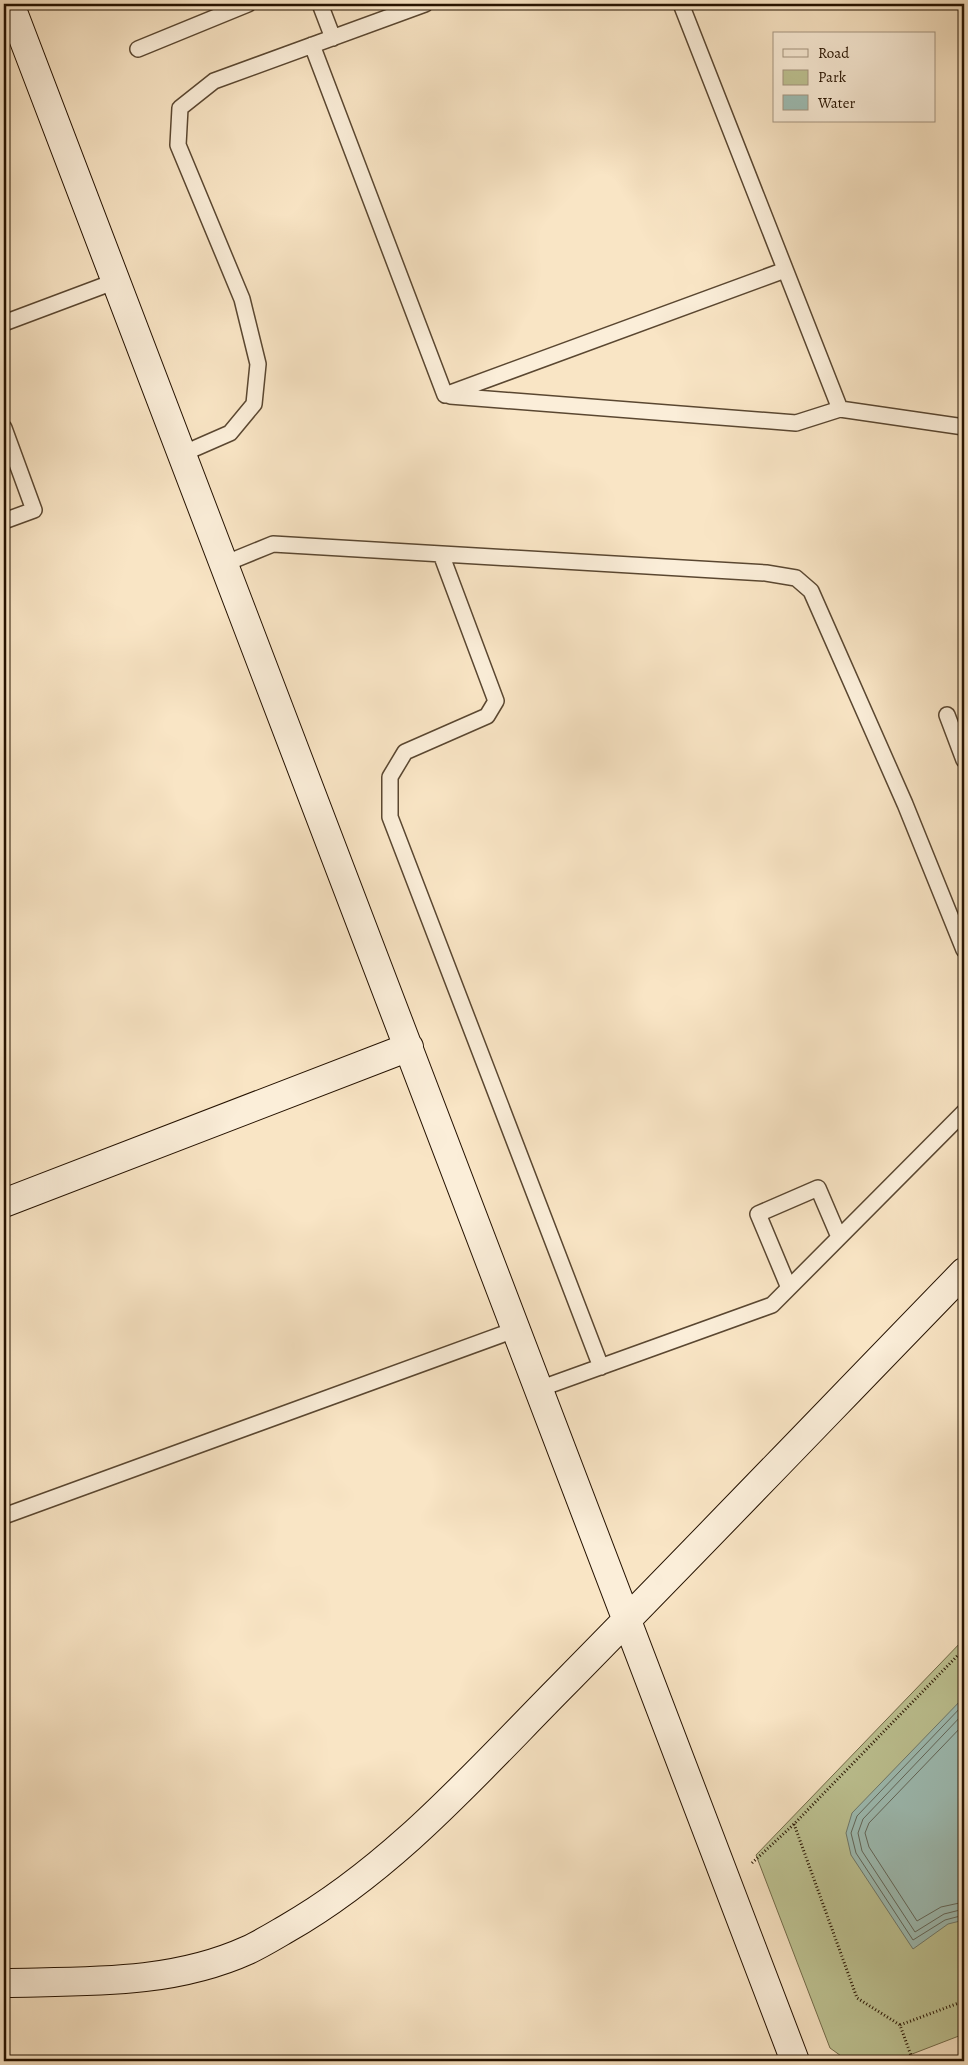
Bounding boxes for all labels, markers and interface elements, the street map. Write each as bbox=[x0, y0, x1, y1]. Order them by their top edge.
legend bbox=[773, 32, 936, 122]
text: Road bbox=[818, 43, 850, 63]
text: Park bbox=[818, 67, 847, 87]
text: Water bbox=[817, 93, 855, 113]

